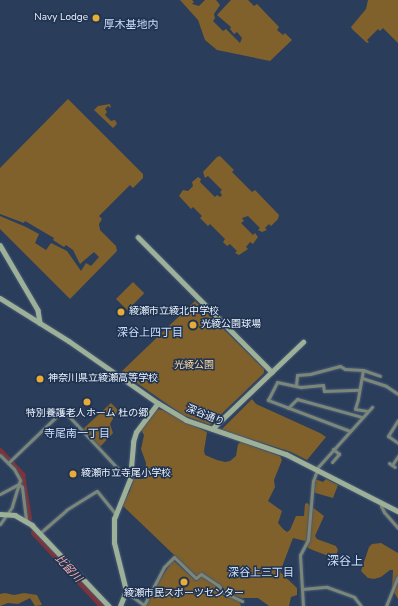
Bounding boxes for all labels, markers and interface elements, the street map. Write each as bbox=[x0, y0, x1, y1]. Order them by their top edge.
place label: Navy Lodge bbox=[34, 12, 88, 24]
marker: Navy Lodge bbox=[91, 13, 101, 23]
district label: 厚木基地内 bbox=[104, 18, 158, 32]
place label: 綾瀬市立綾北中学校 bbox=[129, 306, 219, 318]
marker: 綾瀬市立綾北中学校 bbox=[116, 307, 126, 317]
place label: 光綾公園球場 bbox=[201, 319, 261, 331]
marker: 光綾公園球場 bbox=[188, 320, 198, 330]
district label: 深谷上四丁目 bbox=[117, 326, 183, 340]
park label: 光綾公園 bbox=[174, 360, 214, 372]
place label: 神奈川県立綾瀬高等学校 bbox=[48, 373, 158, 385]
marker: 神奈川県立綾瀬高等学校 bbox=[35, 374, 45, 384]
marker: 特別養護老人ホーム 杜の郷 bbox=[82, 397, 92, 407]
street label: 深谷通り bbox=[184, 403, 226, 429]
place label: 特別養護老人ホーム 杜の郷 bbox=[26, 408, 148, 420]
district label: 寺尾南一丁目 bbox=[44, 427, 110, 441]
place label: 綾瀬市立寺尾小学校 bbox=[81, 468, 171, 480]
marker: 綾瀬市立寺尾小学校 bbox=[68, 469, 78, 479]
water label: 比留川 bbox=[52, 552, 84, 586]
district label: 深谷上 bbox=[327, 555, 363, 569]
district label: 深谷上三丁目 bbox=[228, 566, 294, 580]
marker: 綾瀬市民スポーツセンター bbox=[179, 577, 189, 587]
place label: 綾瀬市民スポーツセンター bbox=[124, 588, 244, 600]

